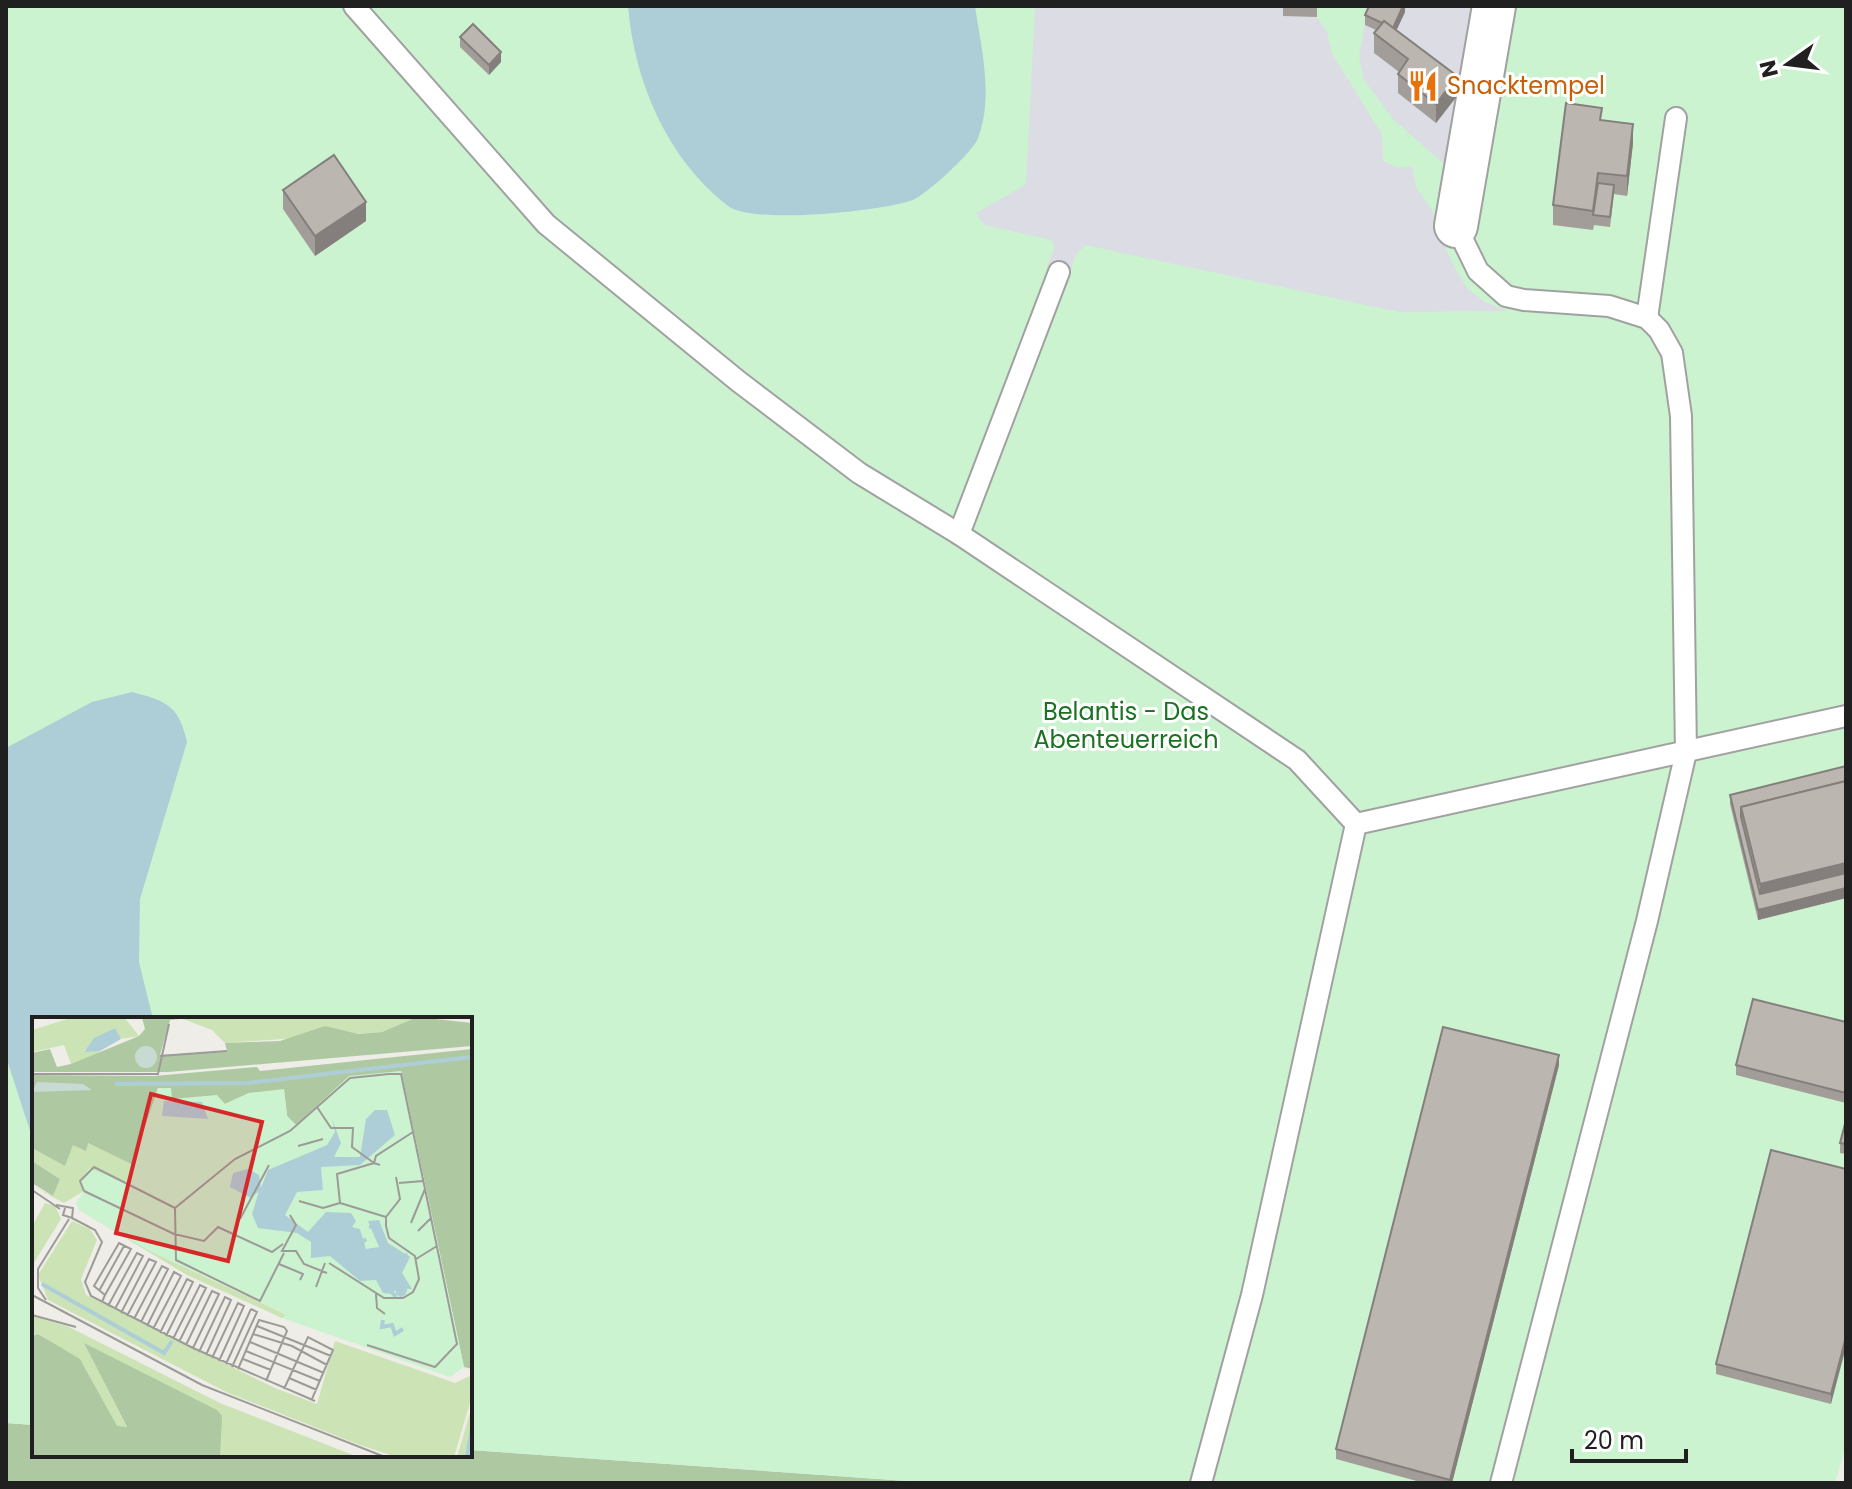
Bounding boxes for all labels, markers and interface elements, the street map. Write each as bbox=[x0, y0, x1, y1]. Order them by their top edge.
north arrow bbox=[1748, 24, 1828, 104]
text: N bbox=[1752, 57, 1786, 80]
restaurant icon: Snacktempel bbox=[1406, 69, 1440, 103]
place label: Snacktempel bbox=[1447, 69, 1605, 102]
park label: Belantis - Das Abenteuerreich bbox=[1033, 695, 1219, 756]
inset map bbox=[32, 1017, 472, 1457]
scale bar bbox=[1572, 1413, 1686, 1463]
text: 20 m bbox=[1584, 1424, 1644, 1457]

